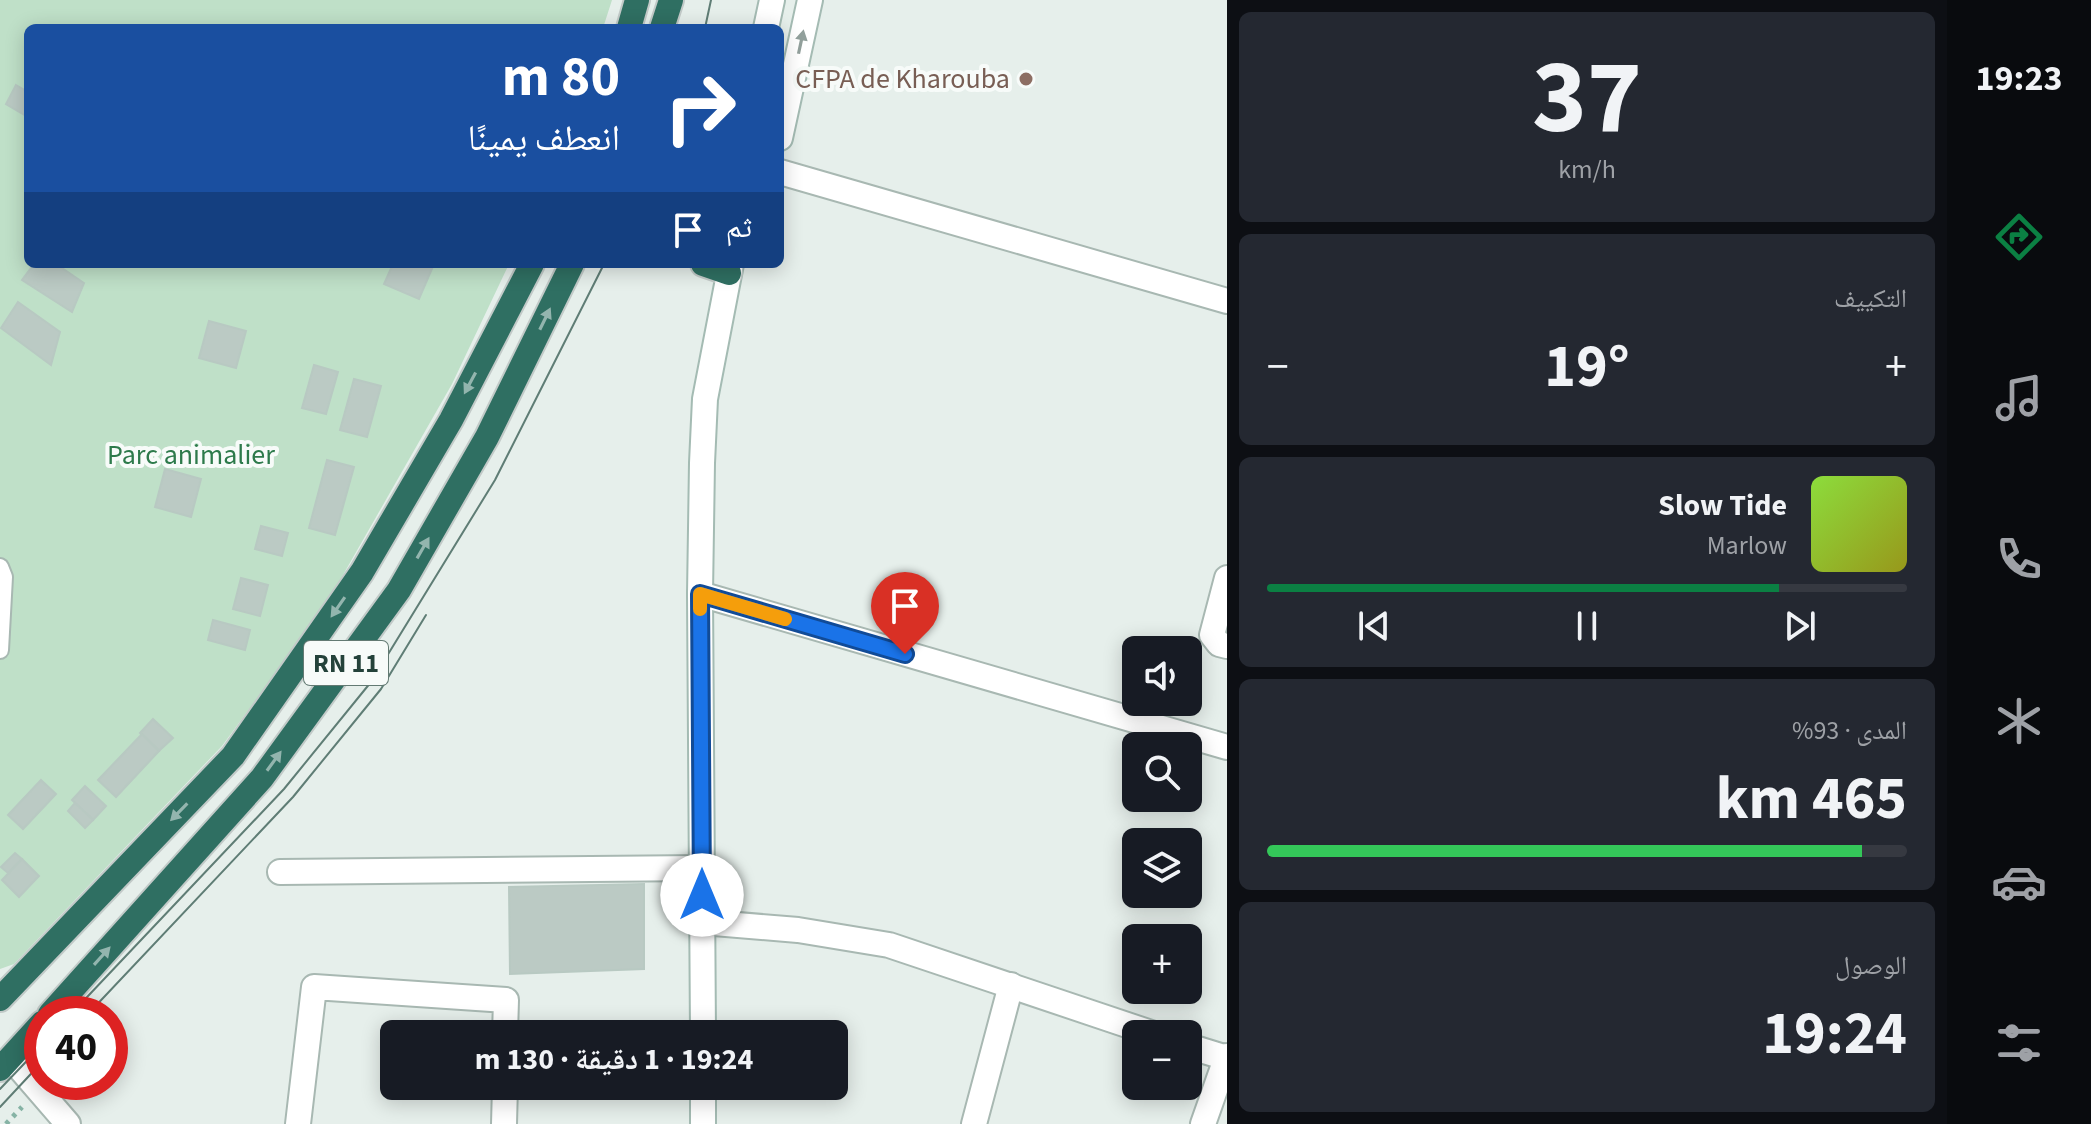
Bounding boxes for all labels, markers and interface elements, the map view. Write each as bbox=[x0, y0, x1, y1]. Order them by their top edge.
text: 37 bbox=[1532, 25, 1642, 173]
one-way arrow bbox=[795, 29, 808, 54]
text: 80 m bbox=[502, 38, 620, 117]
text: 19:23 bbox=[1976, 53, 2062, 104]
icon: right bbox=[648, 56, 752, 160]
place label: CFPA de Kharouba bbox=[795, 59, 1010, 99]
marker: CFPA de Kharouba bbox=[1017, 70, 1035, 88]
text: انعطف يمينًا bbox=[468, 113, 620, 164]
text: km/h bbox=[1558, 151, 1616, 188]
text: ثم bbox=[726, 206, 752, 249]
icon: arrive bbox=[666, 208, 710, 252]
icon: directions bbox=[1991, 209, 2047, 265]
text: التكييف bbox=[1834, 280, 1907, 317]
one-way arrow bbox=[538, 307, 552, 330]
text: 19° bbox=[1544, 325, 1630, 410]
text: − bbox=[1267, 336, 1289, 399]
text: + bbox=[1885, 336, 1907, 399]
icon: music bbox=[1991, 370, 2047, 426]
one-way arrow bbox=[464, 372, 477, 395]
park label: Parc animalier bbox=[107, 435, 275, 475]
text: Slow Tide bbox=[1658, 484, 1787, 527]
text: Marlow bbox=[1707, 527, 1787, 564]
icon: phone bbox=[1991, 531, 2047, 587]
one-way arrow bbox=[416, 537, 430, 559]
pin bbox=[871, 572, 939, 654]
icon: arrive bbox=[883, 584, 927, 628]
one-way arrow bbox=[331, 596, 346, 617]
icon: previous bbox=[1352, 604, 1396, 648]
icon: pause bbox=[1565, 604, 1609, 648]
icon: next bbox=[1778, 604, 1822, 648]
map controls bbox=[1122, 636, 1202, 1100]
button: sound bbox=[1122, 636, 1202, 716]
road number: RN 11 bbox=[304, 641, 388, 685]
icon: climate bbox=[1991, 693, 2047, 749]
text: المدى · 93% bbox=[1792, 712, 1907, 749]
button: search bbox=[1122, 732, 1202, 812]
one-way arrow bbox=[266, 750, 282, 772]
text: 465 km bbox=[1716, 757, 1907, 842]
one-way arrow bbox=[170, 802, 189, 821]
button: layers bbox=[1122, 828, 1202, 908]
position arrow bbox=[660, 853, 744, 937]
icon: car bbox=[1991, 854, 2047, 910]
button: + bbox=[1122, 924, 1202, 1004]
one-way arrow bbox=[93, 946, 111, 965]
text: الوصول bbox=[1835, 947, 1907, 984]
text: 19:24 bbox=[1762, 992, 1907, 1077]
speed limit sign: 40 bbox=[24, 996, 128, 1100]
icon: filters bbox=[1991, 1015, 2047, 1071]
button: − bbox=[1122, 1020, 1202, 1100]
text: 19:24 · 1 دقيقة · 130 m bbox=[475, 1038, 753, 1081]

